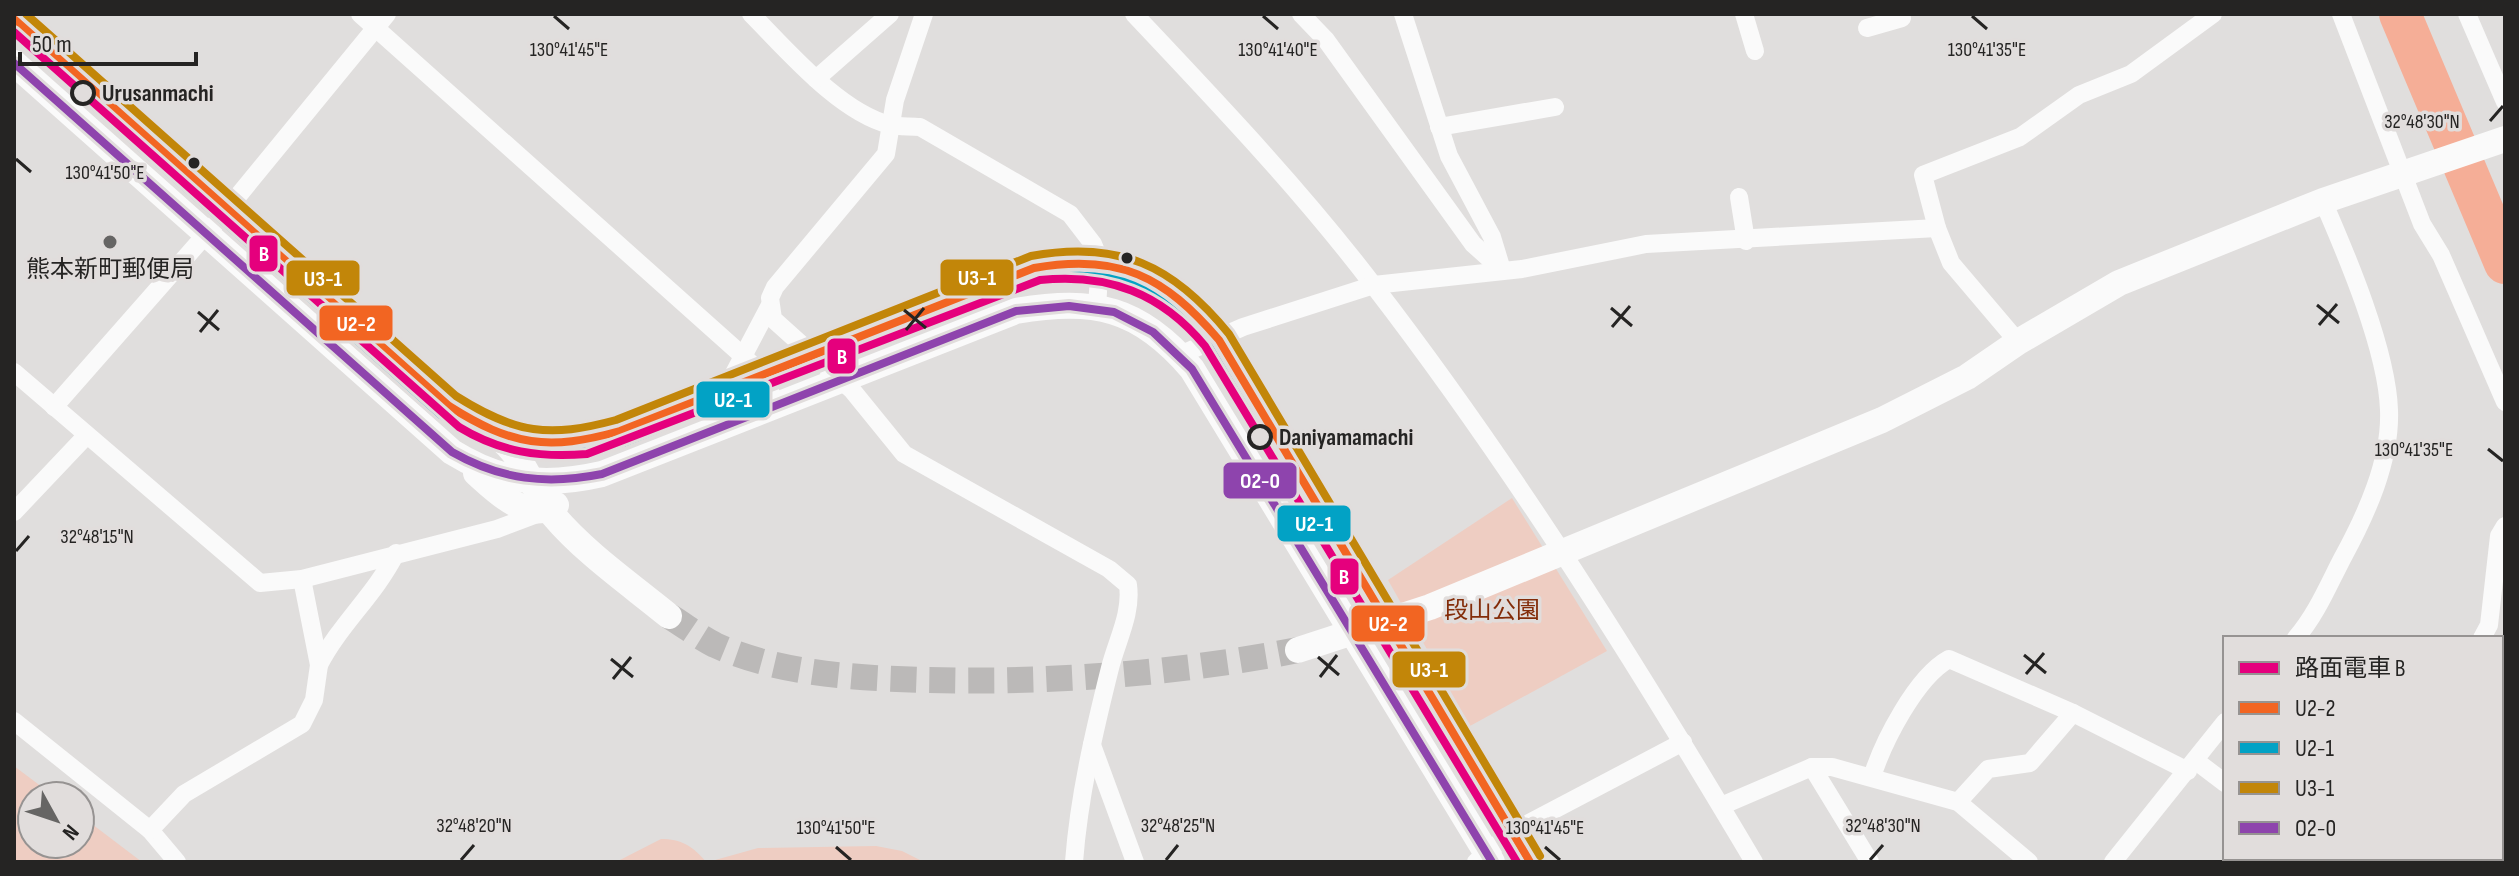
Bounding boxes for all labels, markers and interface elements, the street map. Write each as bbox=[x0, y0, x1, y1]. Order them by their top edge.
scale bar bbox=[20, 16, 196, 66]
text: 50 m bbox=[32, 30, 72, 59]
text: 130°41'45"E bbox=[530, 38, 608, 62]
text: 130°41'40"E bbox=[1238, 38, 1318, 62]
text: 130°41'35"E bbox=[1948, 38, 2026, 62]
place label: Urusanmachi bbox=[102, 79, 214, 108]
marker: Urusanmachi bbox=[71, 81, 95, 105]
text: 32°48'30"N bbox=[2384, 110, 2460, 134]
unlabelled marker bbox=[186, 155, 202, 171]
text: 130°41'50"E bbox=[66, 161, 144, 185]
marker: 熊本新町郵便局 bbox=[101, 233, 119, 251]
line badge: B bbox=[248, 234, 279, 273]
text: B bbox=[259, 241, 269, 268]
unlabelled marker bbox=[1119, 250, 1135, 266]
place label: 熊本新町郵便局 bbox=[26, 255, 194, 284]
line badge: U3-1 bbox=[939, 258, 1015, 297]
line badge: U3-1 bbox=[285, 259, 361, 297]
text: U3-1 bbox=[958, 265, 997, 292]
text: U3-1 bbox=[304, 266, 343, 293]
line badge: U2-2 bbox=[318, 304, 394, 342]
text: U2-2 bbox=[336, 311, 376, 338]
line badge: B bbox=[826, 337, 857, 375]
text: B bbox=[837, 344, 847, 371]
line badge: U2-1 bbox=[695, 380, 771, 419]
text: U2-1 bbox=[714, 387, 752, 414]
place label: Daniyamamachi bbox=[1279, 423, 1413, 452]
marker: Daniyamamachi bbox=[1248, 425, 1272, 449]
text: 130°41'35"E bbox=[2375, 438, 2453, 462]
line badge: O2-0 bbox=[1222, 461, 1298, 500]
text: O2-0 bbox=[1240, 468, 1280, 495]
line badge: U2-1 bbox=[1276, 504, 1352, 543]
text: U2-1 bbox=[1295, 511, 1333, 538]
text: 32°48'15"N bbox=[60, 525, 134, 549]
line badge: B bbox=[1329, 557, 1360, 596]
text: B bbox=[1339, 564, 1349, 591]
park label: 段山公園 bbox=[1444, 596, 1540, 625]
line badge: U2-2 bbox=[1350, 604, 1426, 643]
text: U2-2 bbox=[1368, 611, 1408, 638]
legend bbox=[2223, 636, 2503, 860]
line badge: U3-1 bbox=[1391, 650, 1467, 689]
text: 路面電車 B bbox=[2295, 654, 2406, 683]
text: U3-1 bbox=[1410, 657, 1449, 684]
text: U2-2 bbox=[2295, 694, 2336, 723]
text: U2-1 bbox=[2295, 734, 2335, 763]
text: U3-1 bbox=[2295, 774, 2335, 803]
north arrow bbox=[16, 780, 96, 860]
text: 32°48'20"N bbox=[436, 814, 512, 838]
text: 32°48'25"N bbox=[1141, 814, 1215, 838]
text: 32°48'30"N bbox=[1845, 814, 1921, 838]
text: O2-0 bbox=[2295, 814, 2336, 843]
text: 130°41'50"E bbox=[797, 816, 875, 840]
text: 130°41'45"E bbox=[1506, 816, 1584, 840]
text: N bbox=[56, 819, 84, 845]

